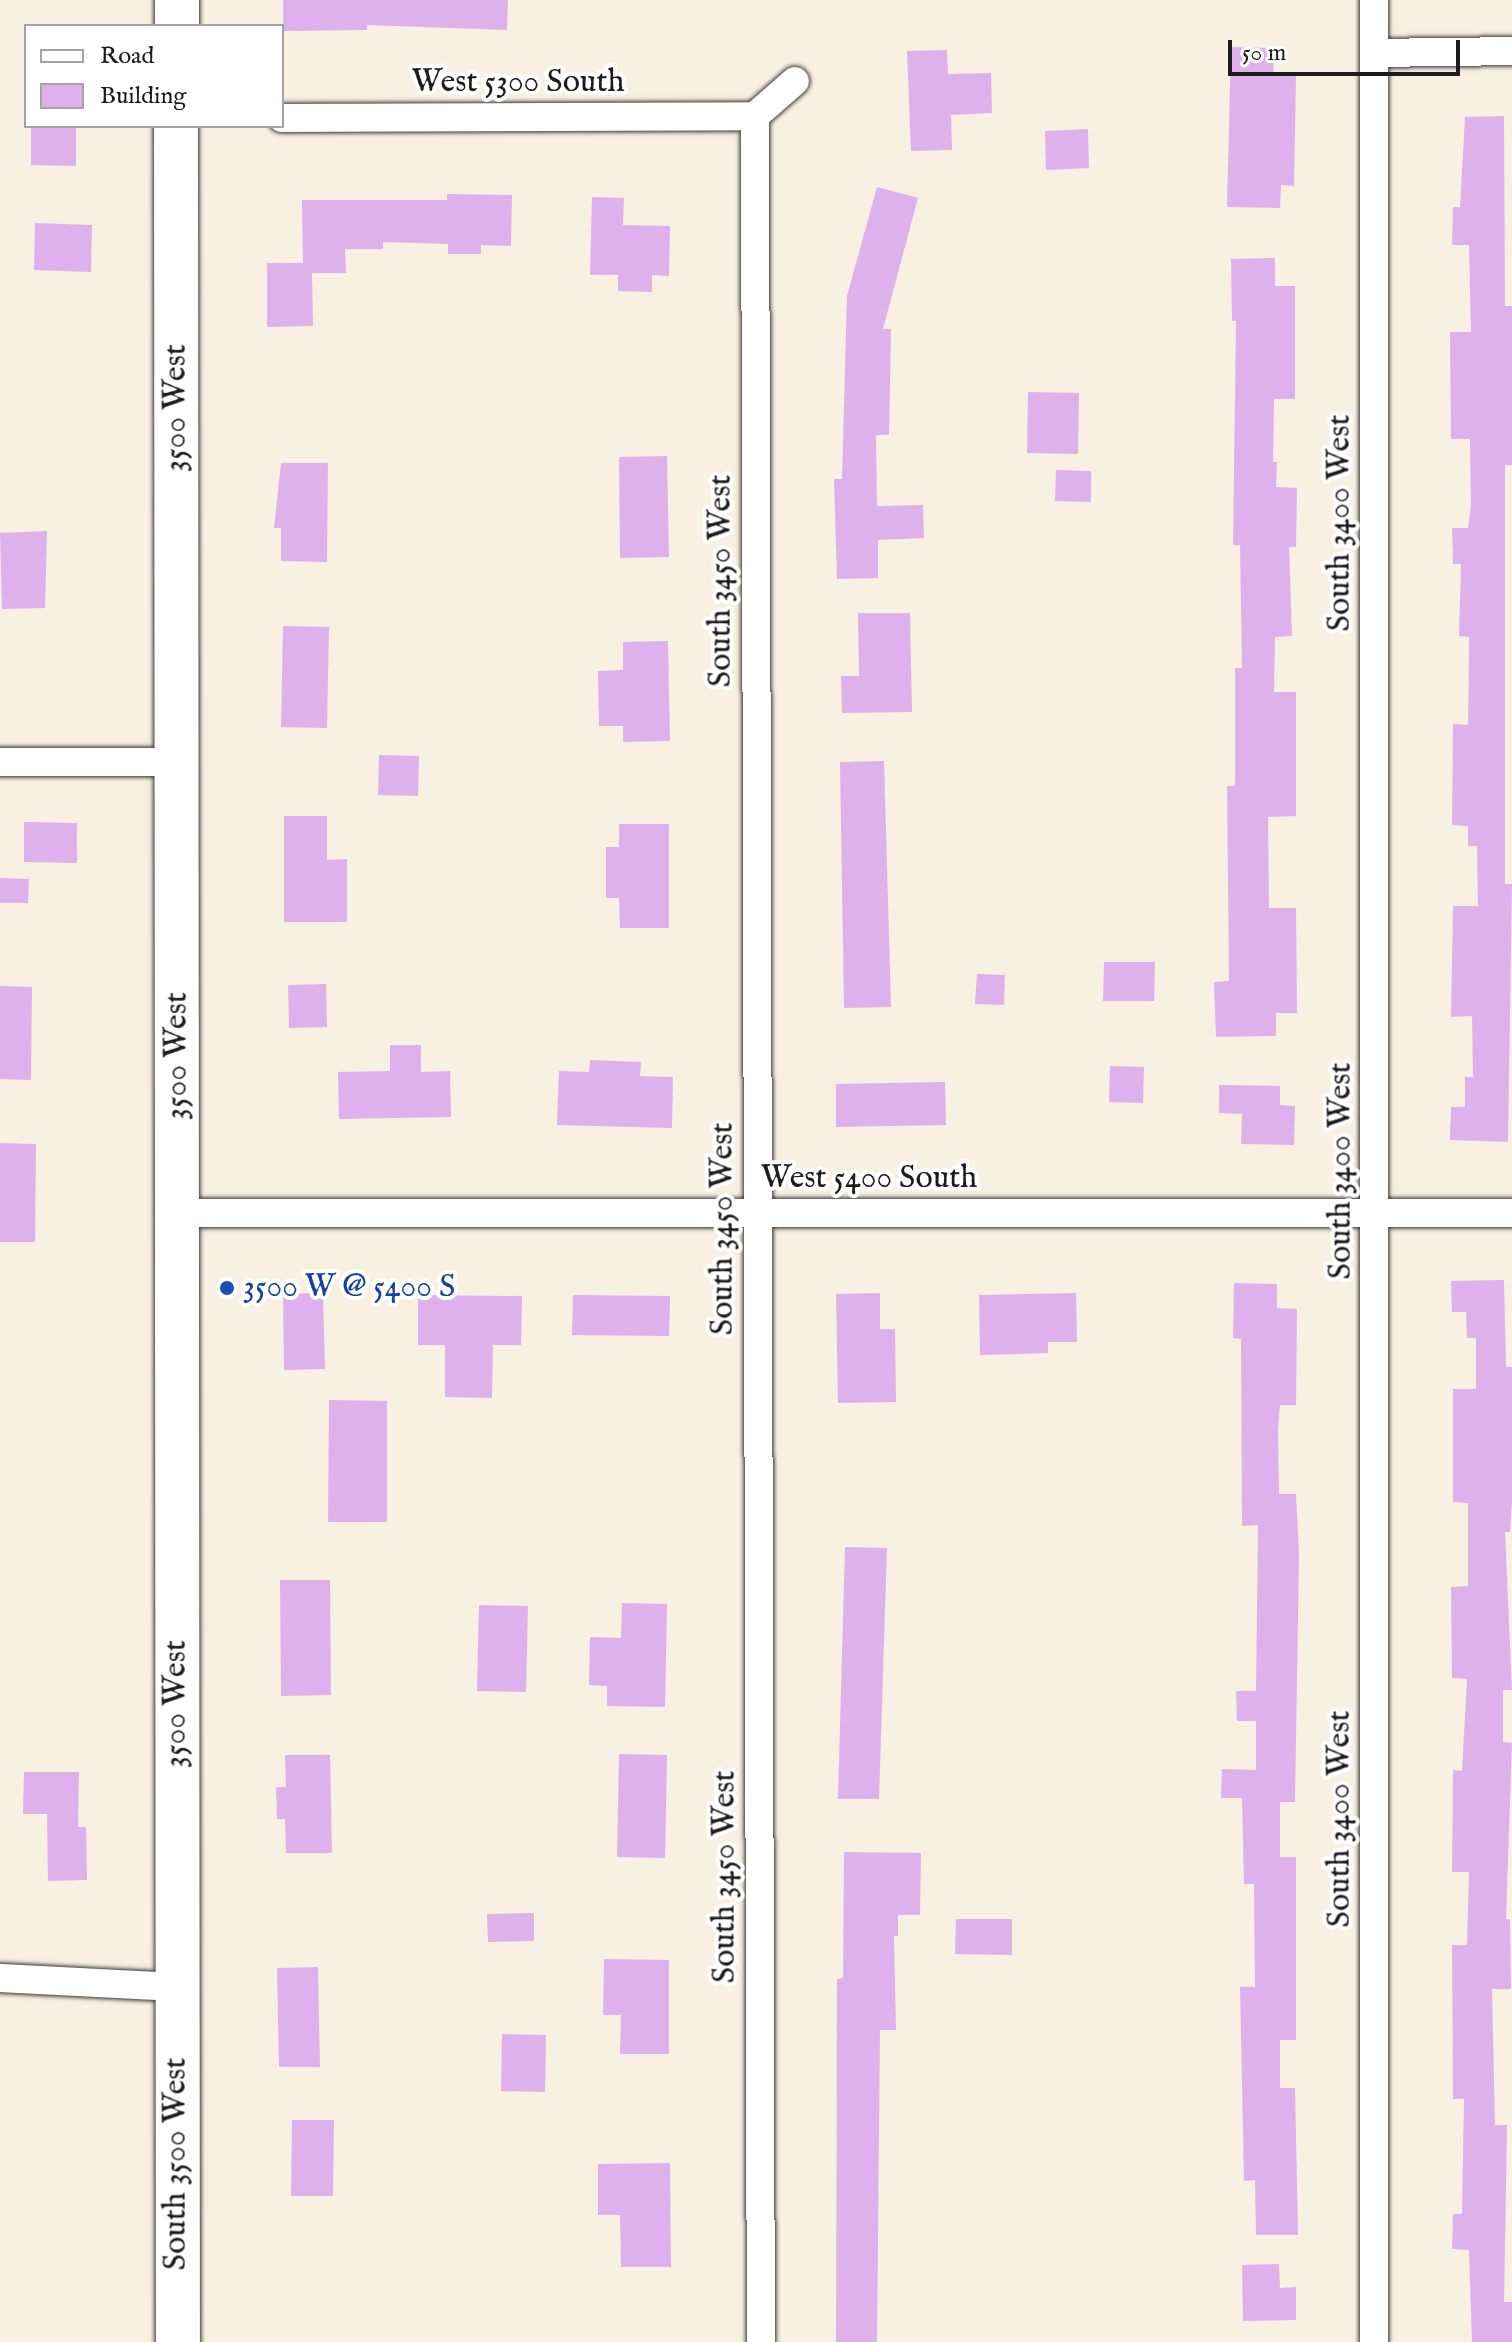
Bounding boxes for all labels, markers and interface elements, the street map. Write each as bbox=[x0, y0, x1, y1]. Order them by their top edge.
legend bbox=[24, 24, 284, 128]
scale bar bbox=[1232, 24, 1464, 74]
text: 50 m bbox=[1242, 38, 1286, 69]
text: Road bbox=[100, 41, 154, 72]
street label: West 5300 South bbox=[412, 64, 624, 102]
text: Building bbox=[100, 81, 186, 112]
street label: 3500 West bbox=[158, 344, 196, 472]
street label: South 3400 West bbox=[1322, 414, 1360, 632]
street label: South 3450 West bbox=[703, 475, 741, 687]
street label: 3500 West bbox=[159, 992, 197, 1120]
street label: South 3400 West bbox=[1323, 1062, 1361, 1280]
street label: South 3450 West bbox=[705, 1123, 743, 1335]
street label: West 5400 South bbox=[761, 1160, 977, 1198]
place label: 3500 W @ 5400 S bbox=[243, 1269, 455, 1307]
marker: 3500 W @ 5400 S bbox=[218, 1279, 236, 1297]
street label: 3500 West bbox=[158, 1640, 196, 1768]
street label: South 3400 West bbox=[1322, 1710, 1360, 1928]
street label: South 3450 West bbox=[707, 1771, 745, 1983]
street label: South 3500 West bbox=[158, 2058, 196, 2270]

